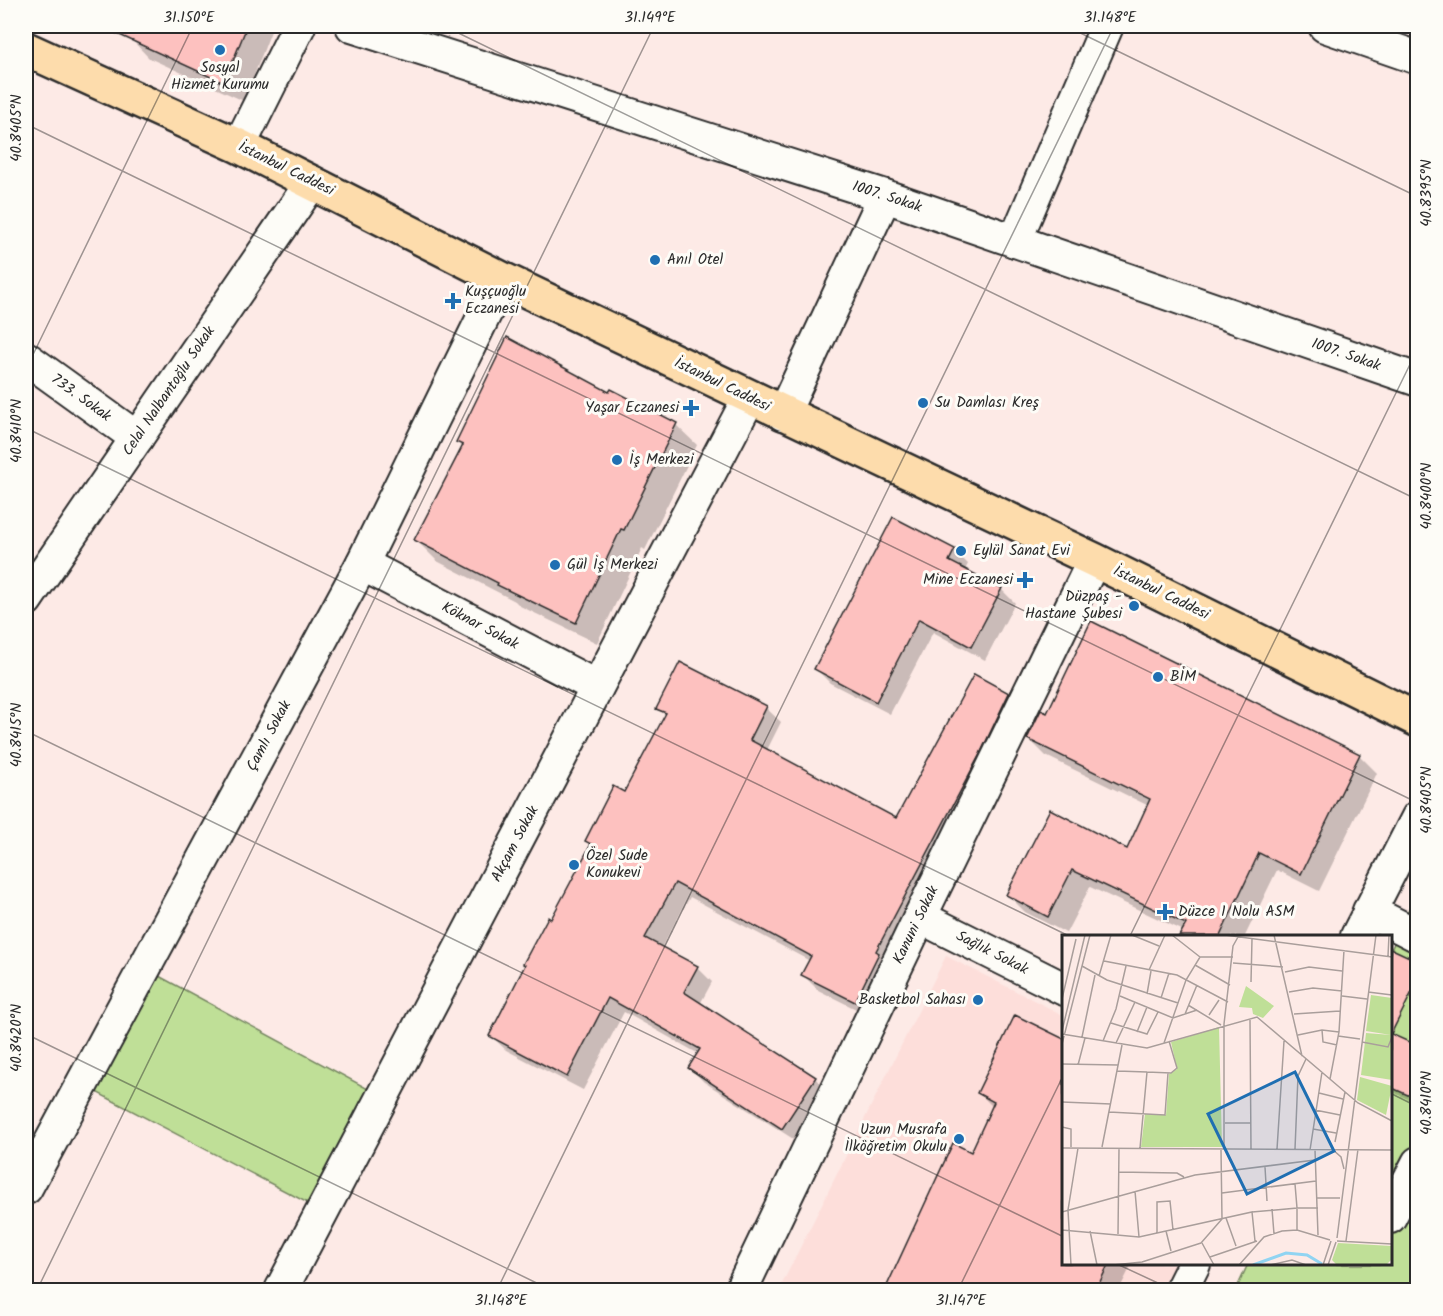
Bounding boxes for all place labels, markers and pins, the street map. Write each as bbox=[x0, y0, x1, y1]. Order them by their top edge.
marker: Sosyal Hizmet Kurumu bbox=[213, 43, 227, 57]
place label: Sosyal Hizmet Kurumu bbox=[171, 56, 269, 97]
place label: Anıl Otel bbox=[667, 248, 723, 272]
marker: Anıl Otel bbox=[648, 253, 662, 267]
place label: Kuşçuoğlu Eczanesi bbox=[465, 280, 526, 321]
marker: Kuşçuoğlu Eczanesi bbox=[446, 294, 460, 308]
place label: Su Damlası Kreş bbox=[935, 391, 1039, 415]
place label: Yaşar Eczanesi bbox=[585, 396, 680, 420]
marker: Su Damlası Kreş bbox=[916, 396, 930, 410]
marker: Yaşar Eczanesi bbox=[684, 401, 698, 415]
place label: İş Merkezi bbox=[629, 448, 695, 472]
marker: İş Merkezi bbox=[610, 453, 624, 467]
place label: Eylül Sanat Evi bbox=[973, 539, 1071, 563]
marker: Eylül Sanat Evi bbox=[954, 544, 968, 558]
place label: Gül İş Merkezi bbox=[567, 553, 659, 577]
marker: Gül İş Merkezi bbox=[548, 558, 562, 572]
place label: Mine Eczanesi bbox=[923, 568, 1014, 592]
marker: Mine Eczanesi bbox=[1018, 573, 1032, 587]
place label: Düzpaş - Hastane Şubesi bbox=[1025, 585, 1123, 626]
marker: Düzpaş - Hastane Şubesi bbox=[1127, 599, 1141, 613]
place label: BİM bbox=[1170, 665, 1196, 689]
marker: BİM bbox=[1151, 670, 1165, 684]
place label: Özel Sude Konukevi bbox=[586, 844, 648, 885]
marker: Özel Sude Konukevi bbox=[567, 858, 581, 872]
place label: Düzce 1 Nolu ASM bbox=[1178, 900, 1295, 924]
marker: Düzce 1 Nolu ASM bbox=[1156, 903, 1174, 921]
place label: Basketbol Sahası bbox=[859, 988, 966, 1012]
marker: Basketbol Sahası bbox=[971, 993, 985, 1007]
place label: Uzun Musrafa İlköğretim Okulu bbox=[844, 1118, 947, 1159]
marker: Uzun Musrafa İlköğretim Okulu bbox=[952, 1132, 966, 1146]

